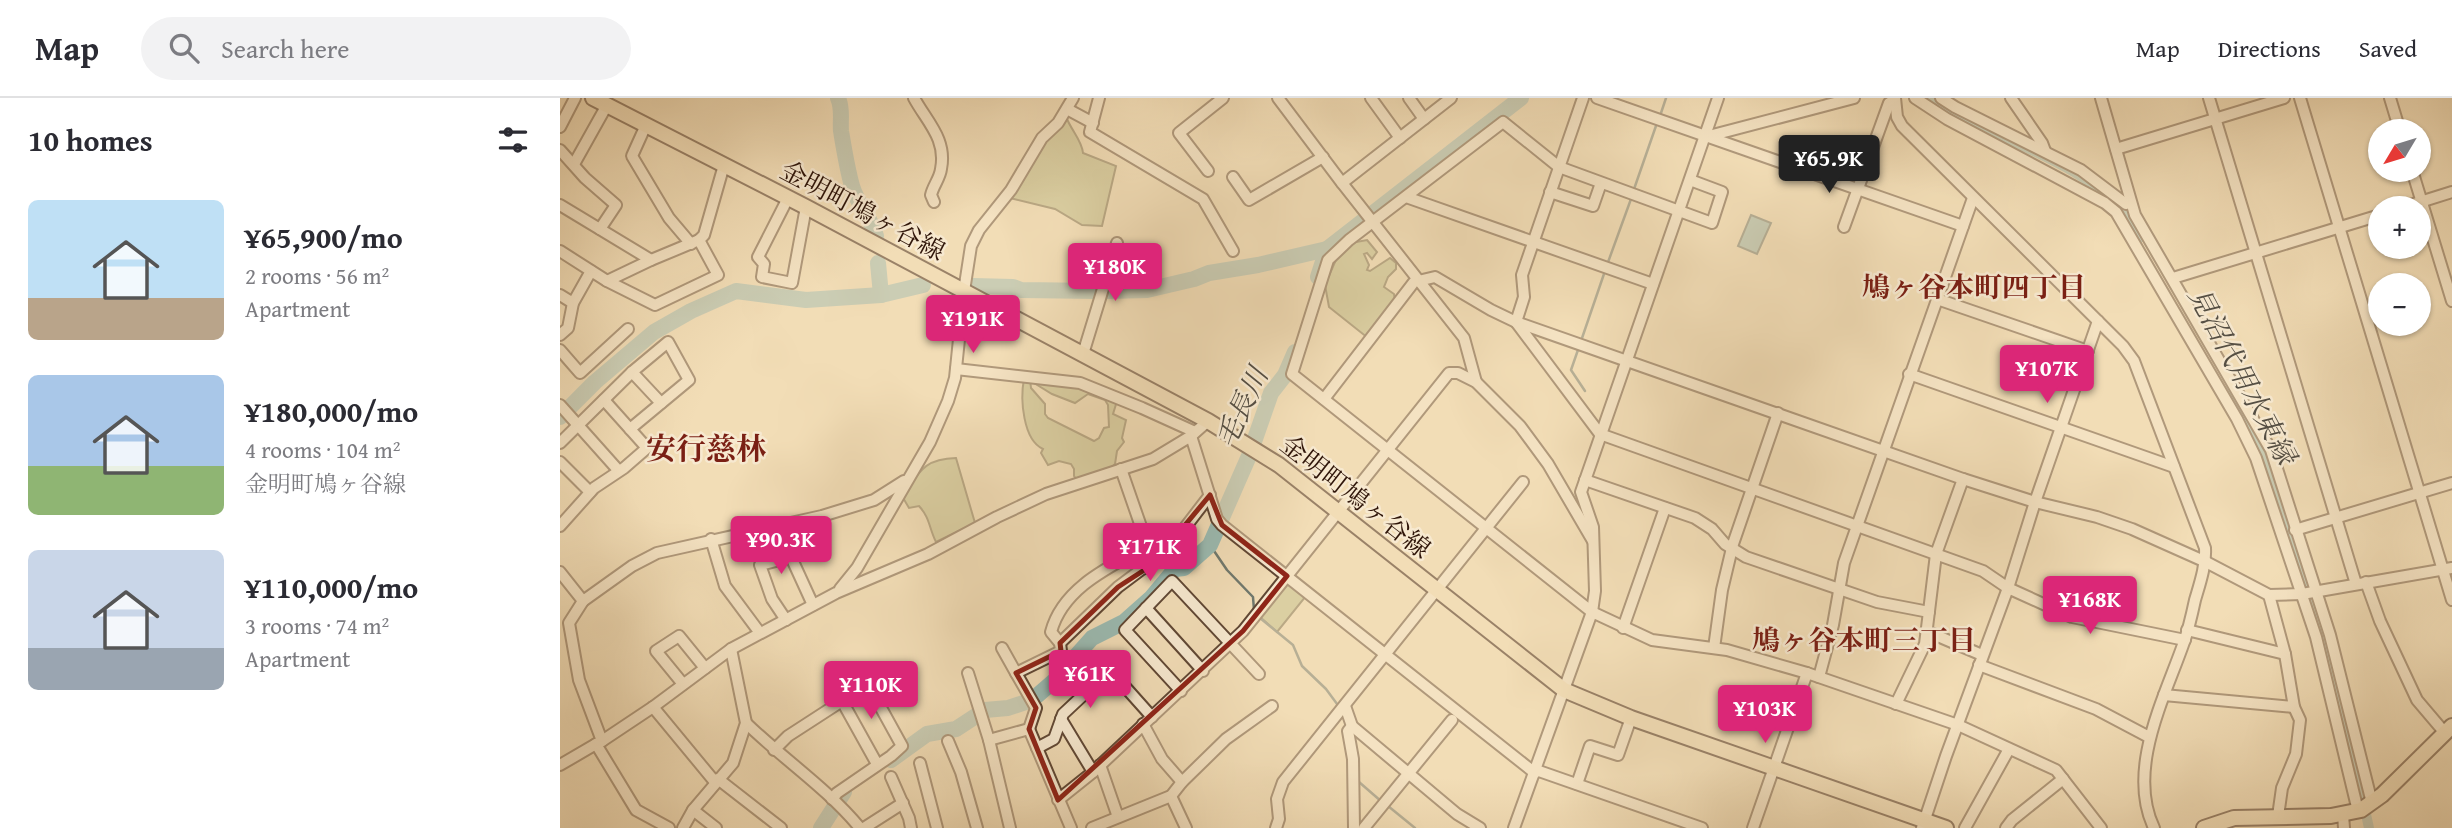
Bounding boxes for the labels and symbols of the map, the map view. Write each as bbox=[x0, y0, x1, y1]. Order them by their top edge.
north arrow bbox=[2368, 119, 2431, 182]
pin: ¥65.9K bbox=[1772, 136, 1886, 195]
street label: 金明町鳩ヶ谷線 bbox=[773, 150, 953, 270]
pin: ¥180K bbox=[1066, 244, 1164, 303]
district label: 鳩ヶ谷本町四丁目 bbox=[1862, 266, 2086, 307]
water label: 見沼代用水東縁 bbox=[2179, 279, 2309, 474]
pin: ¥191K bbox=[924, 296, 1022, 355]
pin: ¥107K bbox=[1998, 345, 2096, 405]
water label: 毛長川 bbox=[1205, 358, 1279, 454]
street label: 金明町鳩ヶ谷線 bbox=[1272, 425, 1440, 567]
district label: 安行慈林 bbox=[646, 426, 766, 470]
pin: ¥90.3K bbox=[724, 517, 838, 576]
pin: ¥171K bbox=[1101, 524, 1199, 583]
pin: ¥168K bbox=[2041, 576, 2139, 636]
district label: 鳩ヶ谷本町三丁目 bbox=[1752, 619, 1976, 660]
pin: ¥61K bbox=[1049, 650, 1131, 710]
pin: ¥110K bbox=[822, 662, 920, 721]
pin: ¥103K bbox=[1716, 686, 1814, 745]

